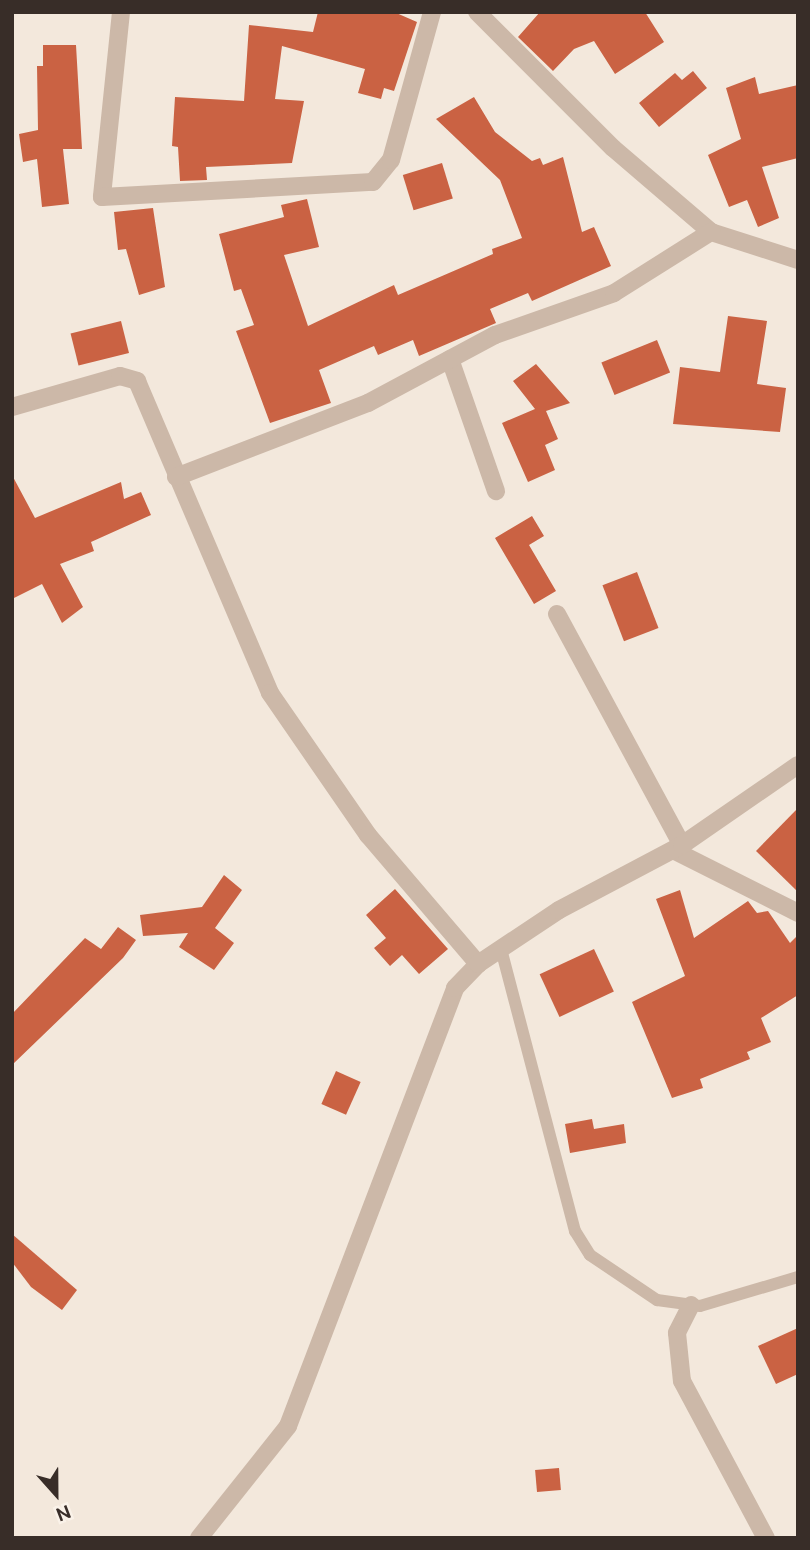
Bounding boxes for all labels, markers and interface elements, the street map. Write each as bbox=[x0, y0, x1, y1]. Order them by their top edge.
north arrow bbox=[21, 1459, 91, 1529]
text: N bbox=[53, 1501, 74, 1526]

